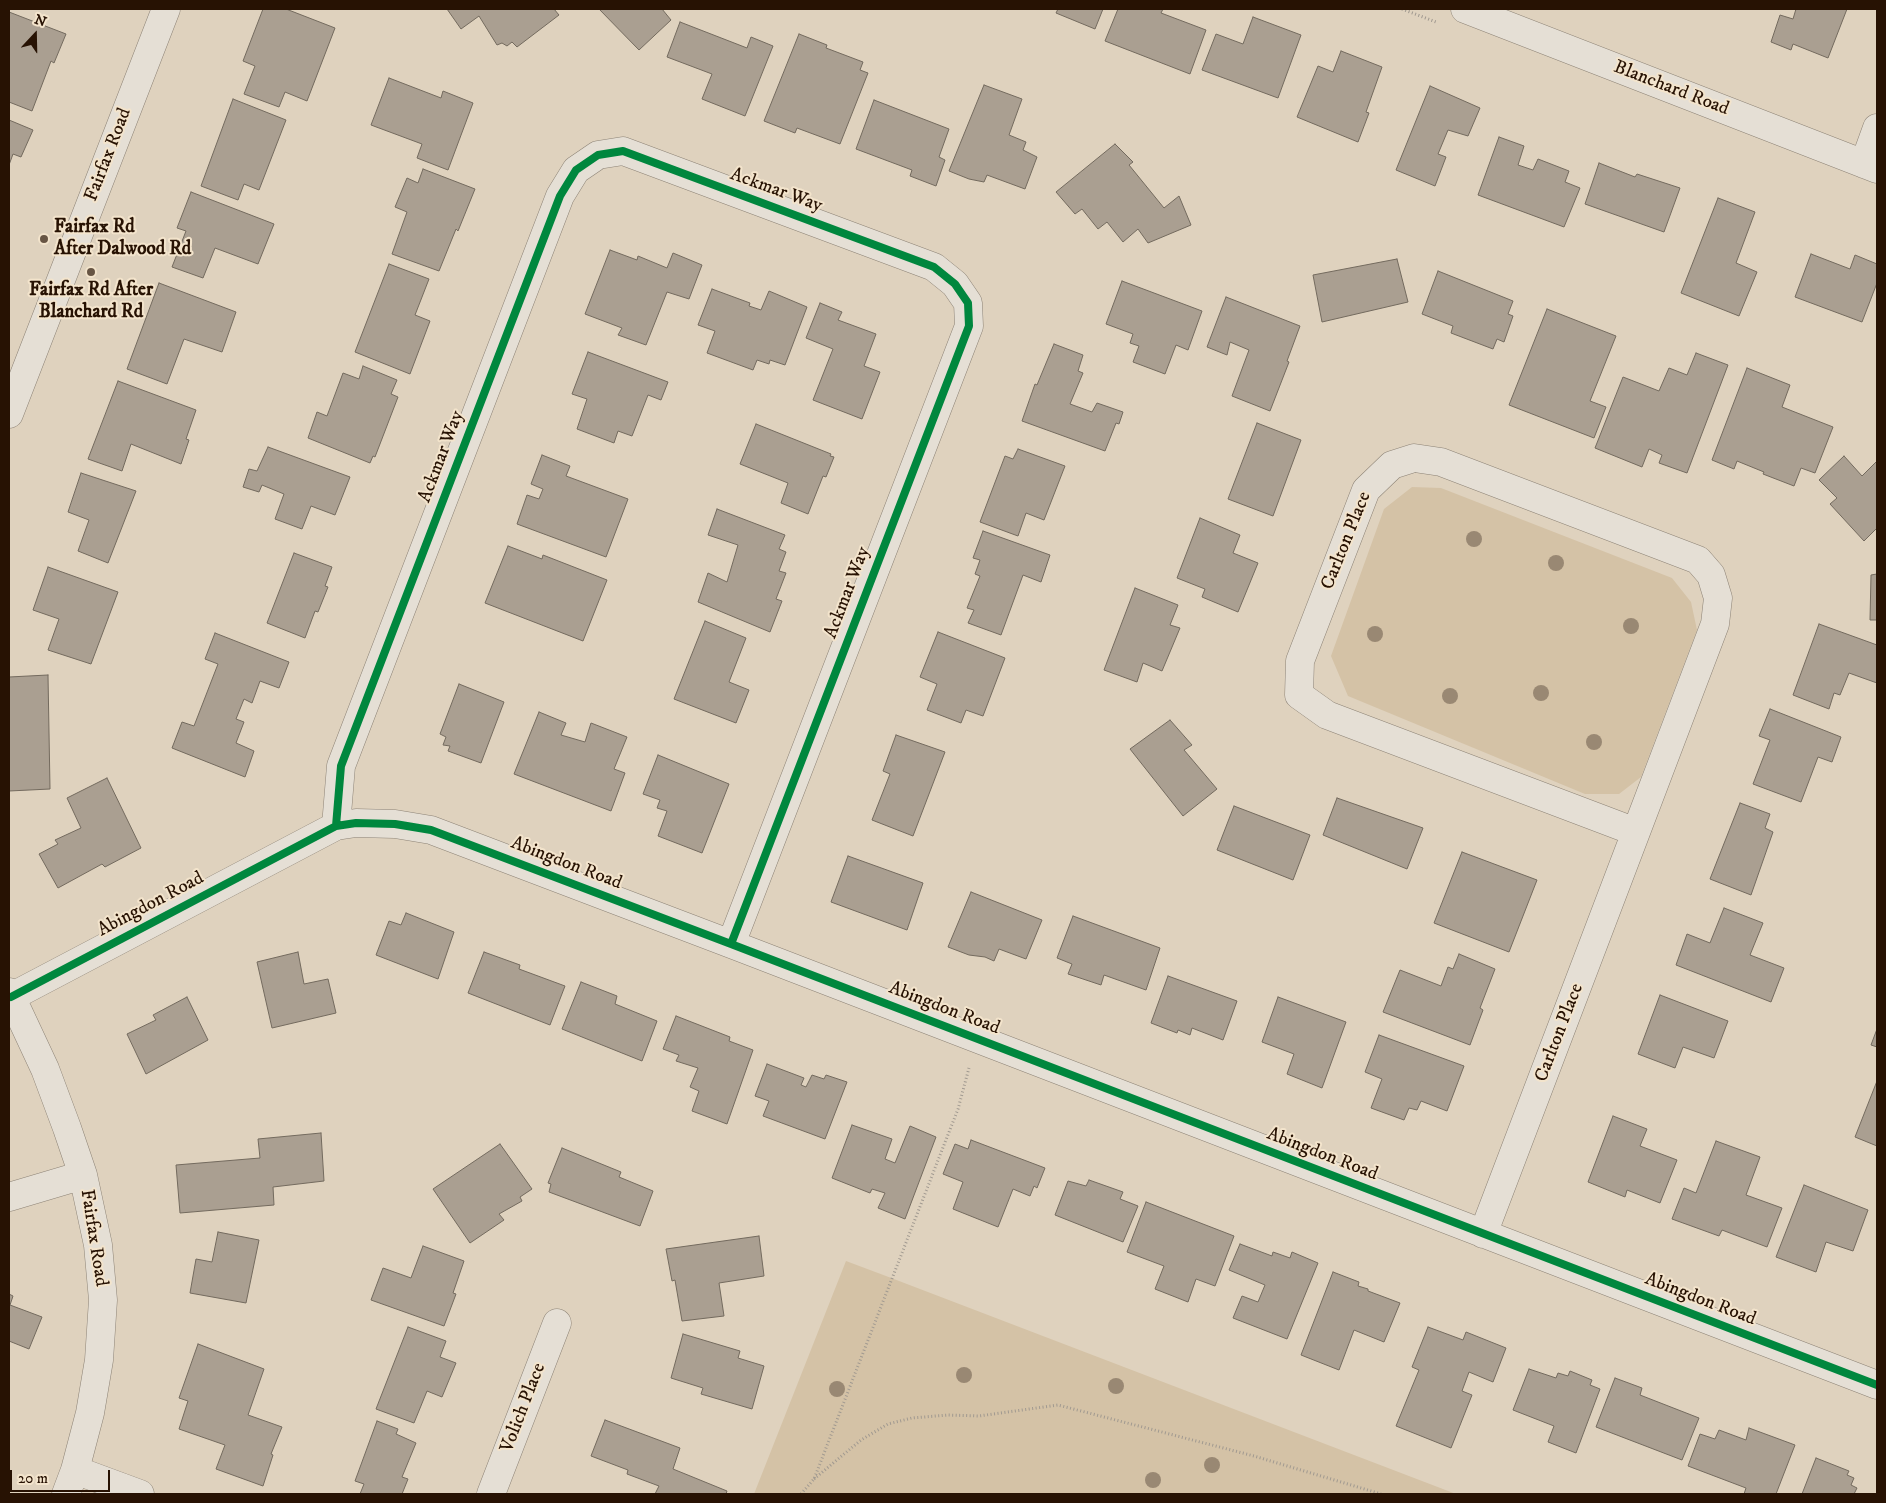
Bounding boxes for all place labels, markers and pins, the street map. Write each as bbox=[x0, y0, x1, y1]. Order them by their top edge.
place label: Fairfax Rd After Dalwood Rd bbox=[54, 217, 191, 261]
marker: Fairfax Rd After Dalwood Rd bbox=[38, 233, 50, 245]
marker: Fairfax Rd After Blanchard Rd bbox=[85, 266, 97, 278]
place label: Fairfax Rd After Blanchard Rd bbox=[29, 280, 153, 324]

